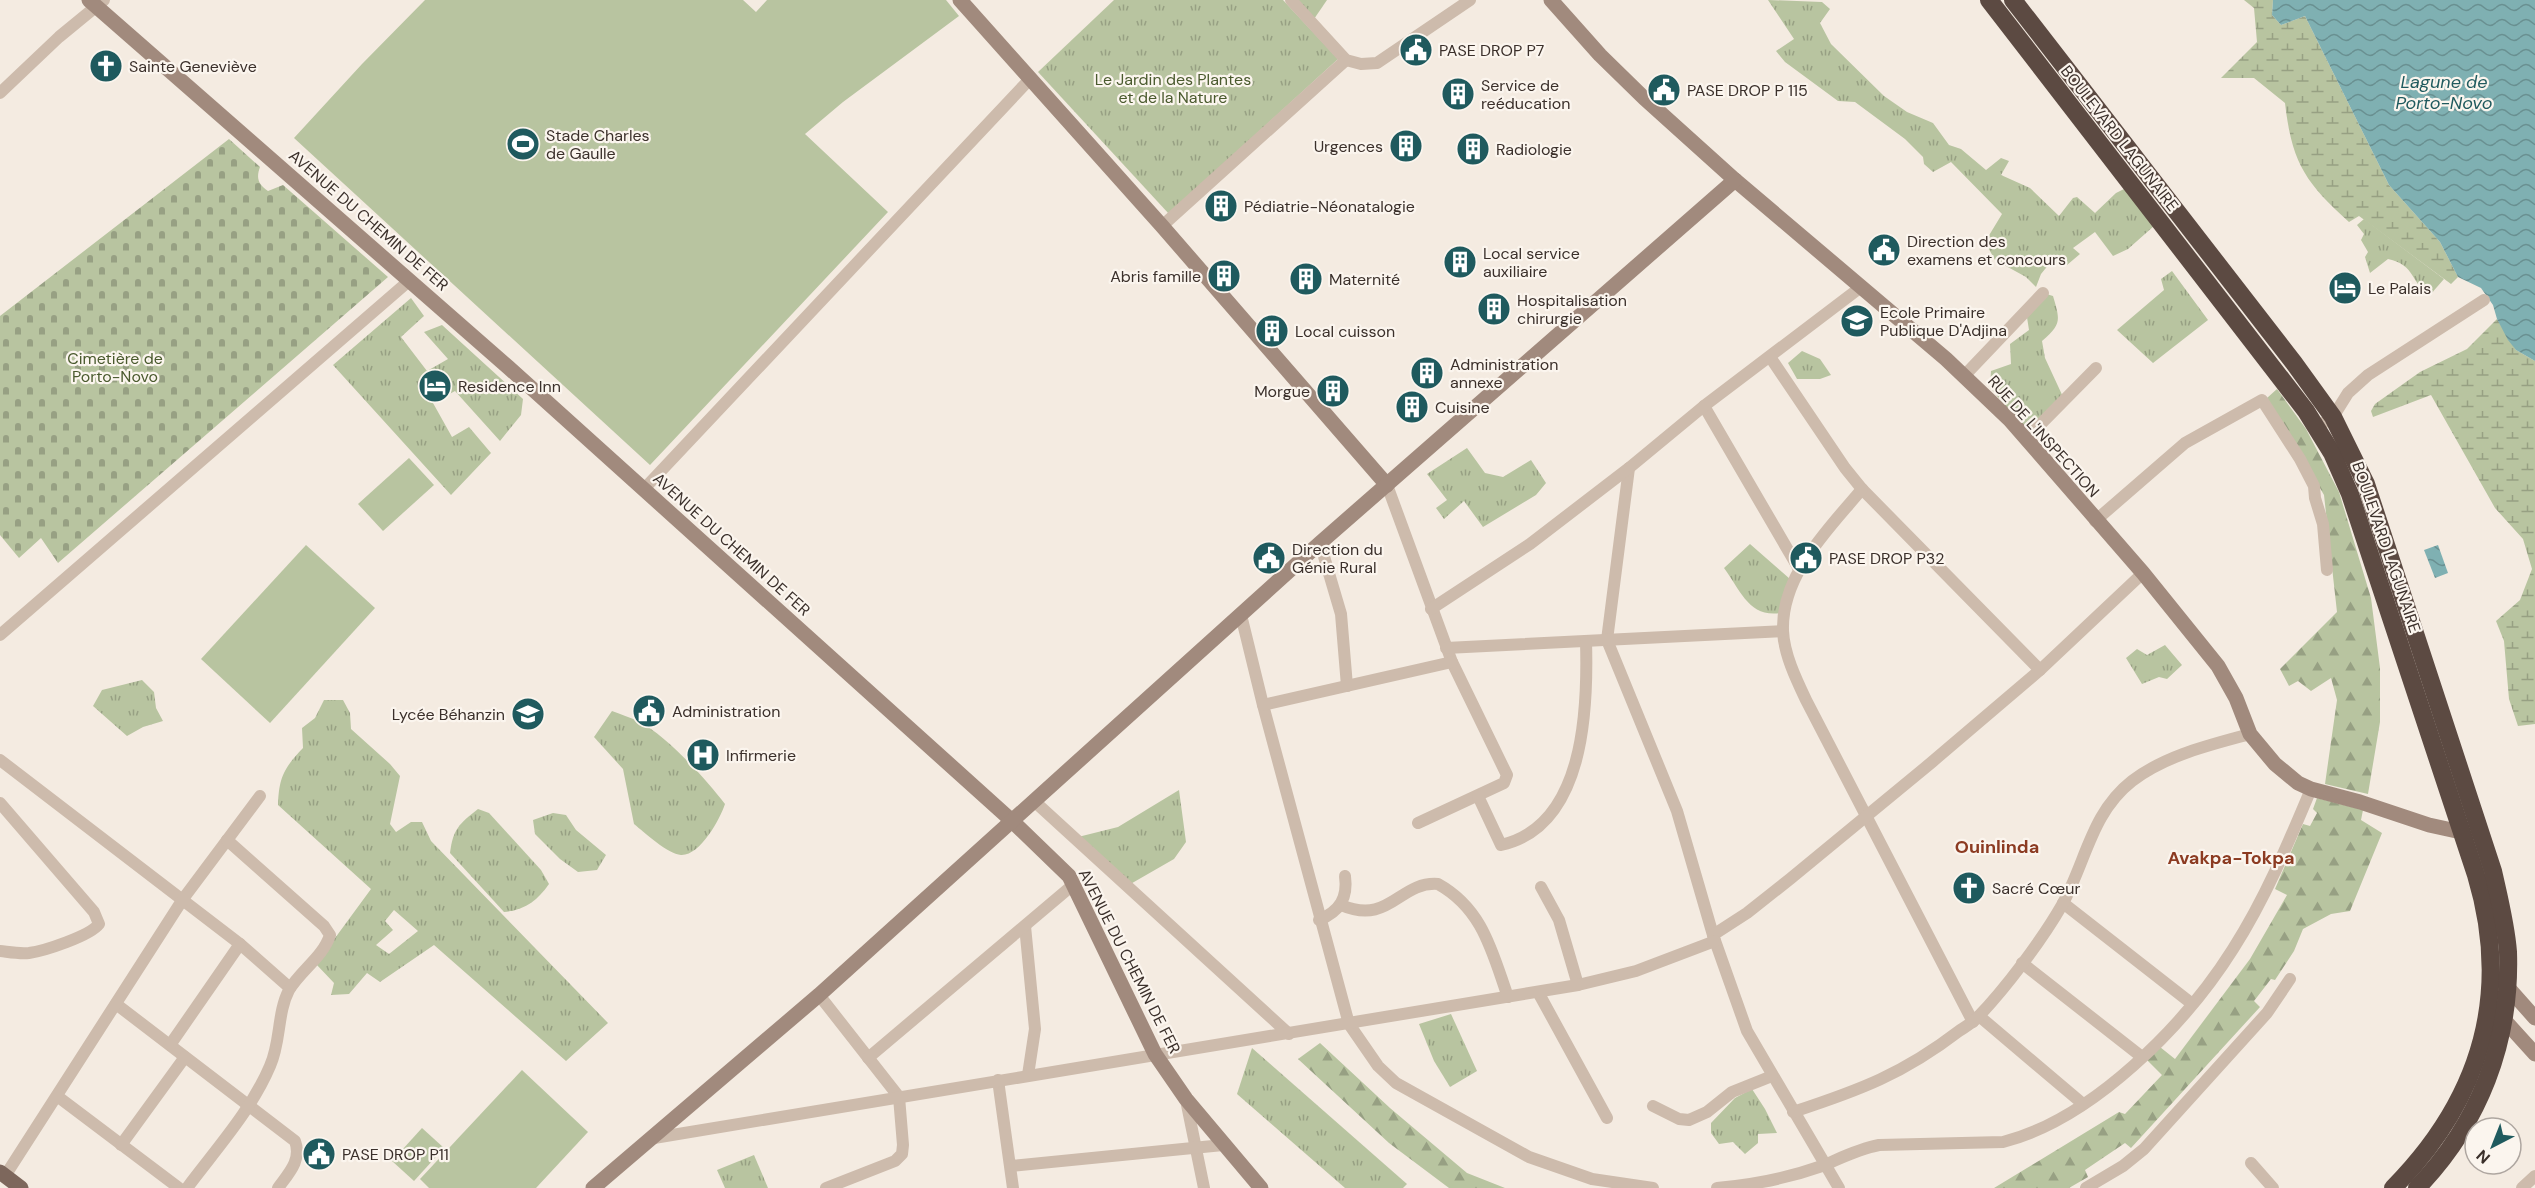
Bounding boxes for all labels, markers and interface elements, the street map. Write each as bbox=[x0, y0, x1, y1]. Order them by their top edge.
public building icon: PASE DROP P7 bbox=[1398, 32, 1434, 68]
place label: PASE DROP P7 bbox=[1439, 40, 1544, 61]
church icon: Sainte Geneviève bbox=[88, 48, 124, 84]
place label: Sainte Geneviève bbox=[129, 56, 257, 77]
street label: BOULEVARD LAGUNAIRE bbox=[2056, 61, 2183, 216]
park label: Le Jardin des Plantes et de la Nature bbox=[1095, 69, 1251, 108]
water label: Lagune de Porto-Novo bbox=[2395, 70, 2493, 115]
public building icon: PASE DROP P 115 bbox=[1646, 72, 1682, 108]
place label: Service de reéducation bbox=[1481, 75, 1570, 114]
building icon: Service de reéducation bbox=[1440, 76, 1476, 112]
place label: PASE DROP P 115 bbox=[1687, 80, 1808, 101]
place label: Stade Charles de Gaulle bbox=[546, 125, 650, 164]
sports icon: Stade Charles de Gaulle bbox=[505, 126, 541, 162]
building icon: Urgences bbox=[1388, 128, 1424, 164]
building icon: Radiologie bbox=[1455, 131, 1491, 167]
place label: Urgences bbox=[1314, 136, 1383, 157]
place label: Radiologie bbox=[1496, 139, 1572, 160]
street label: AVENUE DU CHEMIN DE FER bbox=[285, 145, 453, 295]
building icon: Pédiatrie-Néonatalogie bbox=[1203, 188, 1239, 224]
place label: Pédiatrie-Néonatalogie bbox=[1244, 196, 1415, 217]
place label: Direction des examens et concours bbox=[1907, 231, 2066, 270]
public building icon: Direction des examens et concours bbox=[1866, 232, 1902, 268]
place label: Local service auxiliaire bbox=[1483, 243, 1580, 282]
building icon: Local service auxiliaire bbox=[1442, 244, 1478, 280]
building icon: Abris famille bbox=[1206, 258, 1242, 294]
building icon: Maternité bbox=[1288, 261, 1324, 297]
place label: Abris famille bbox=[1110, 266, 1201, 287]
place label: Maternité bbox=[1329, 269, 1400, 290]
hotel icon: Le Palais bbox=[2327, 270, 2363, 306]
place label: Le Palais bbox=[2368, 278, 2431, 299]
place label: Hospitalisation chirurgie bbox=[1517, 290, 1627, 329]
building icon: Hospitalisation chirurgie bbox=[1476, 291, 1512, 327]
place label: Ecole Primaire Publique D'Adjina bbox=[1880, 302, 2007, 341]
school or university icon: Ecole Primaire Publique D'Adjina bbox=[1839, 303, 1875, 339]
building icon: Local cuisson bbox=[1254, 313, 1290, 349]
place label: Local cuisson bbox=[1295, 321, 1395, 342]
park label: Cimetière de Porto-Novo bbox=[67, 348, 163, 387]
place label: Administration annexe bbox=[1450, 354, 1558, 393]
building icon: Administration annexe bbox=[1409, 355, 1445, 391]
hotel icon: Residence Inn bbox=[417, 368, 453, 404]
street label: RUE DE L'INSPECTION bbox=[1983, 371, 2104, 502]
building icon: Morgue bbox=[1315, 373, 1351, 409]
place label: Residence Inn bbox=[458, 376, 561, 397]
place label: Morgue bbox=[1254, 381, 1310, 402]
building icon: Cuisine bbox=[1394, 389, 1430, 425]
place label: Cuisine bbox=[1435, 397, 1490, 418]
street label: BOULEVARD LAGUNAIRE bbox=[2347, 459, 2426, 635]
street label: AVENUE DU CHEMIN DE FER bbox=[649, 468, 815, 621]
place label: Direction du Génie Rural bbox=[1292, 539, 1383, 578]
public building icon: Direction du Génie Rural bbox=[1251, 540, 1287, 576]
public building icon: PASE DROP P32 bbox=[1788, 540, 1824, 576]
place label: PASE DROP P32 bbox=[1829, 548, 1944, 569]
public building icon: Administration bbox=[631, 693, 667, 729]
school or university icon: Lycée Béhanzin bbox=[510, 696, 546, 732]
place label: Administration bbox=[672, 701, 780, 722]
place label: Lycée Béhanzin bbox=[392, 704, 505, 725]
hospital icon: Infirmerie bbox=[685, 737, 721, 773]
place label: Infirmerie bbox=[726, 745, 796, 766]
district label: Ouinlinda bbox=[1955, 835, 2039, 859]
district label: Avakpa-Tokpa bbox=[2168, 846, 2294, 870]
street label: AVENUE DU CHEMIN DE FER bbox=[1074, 865, 1185, 1057]
church icon: Sacré Cœur bbox=[1951, 870, 1987, 906]
place label: Sacré Cœur bbox=[1992, 878, 2080, 899]
north arrow bbox=[2463, 1116, 2523, 1176]
public building icon: PASE DROP P11 bbox=[301, 1136, 337, 1172]
place label: PASE DROP P11 bbox=[342, 1144, 449, 1165]
text: N bbox=[2472, 1145, 2495, 1168]

